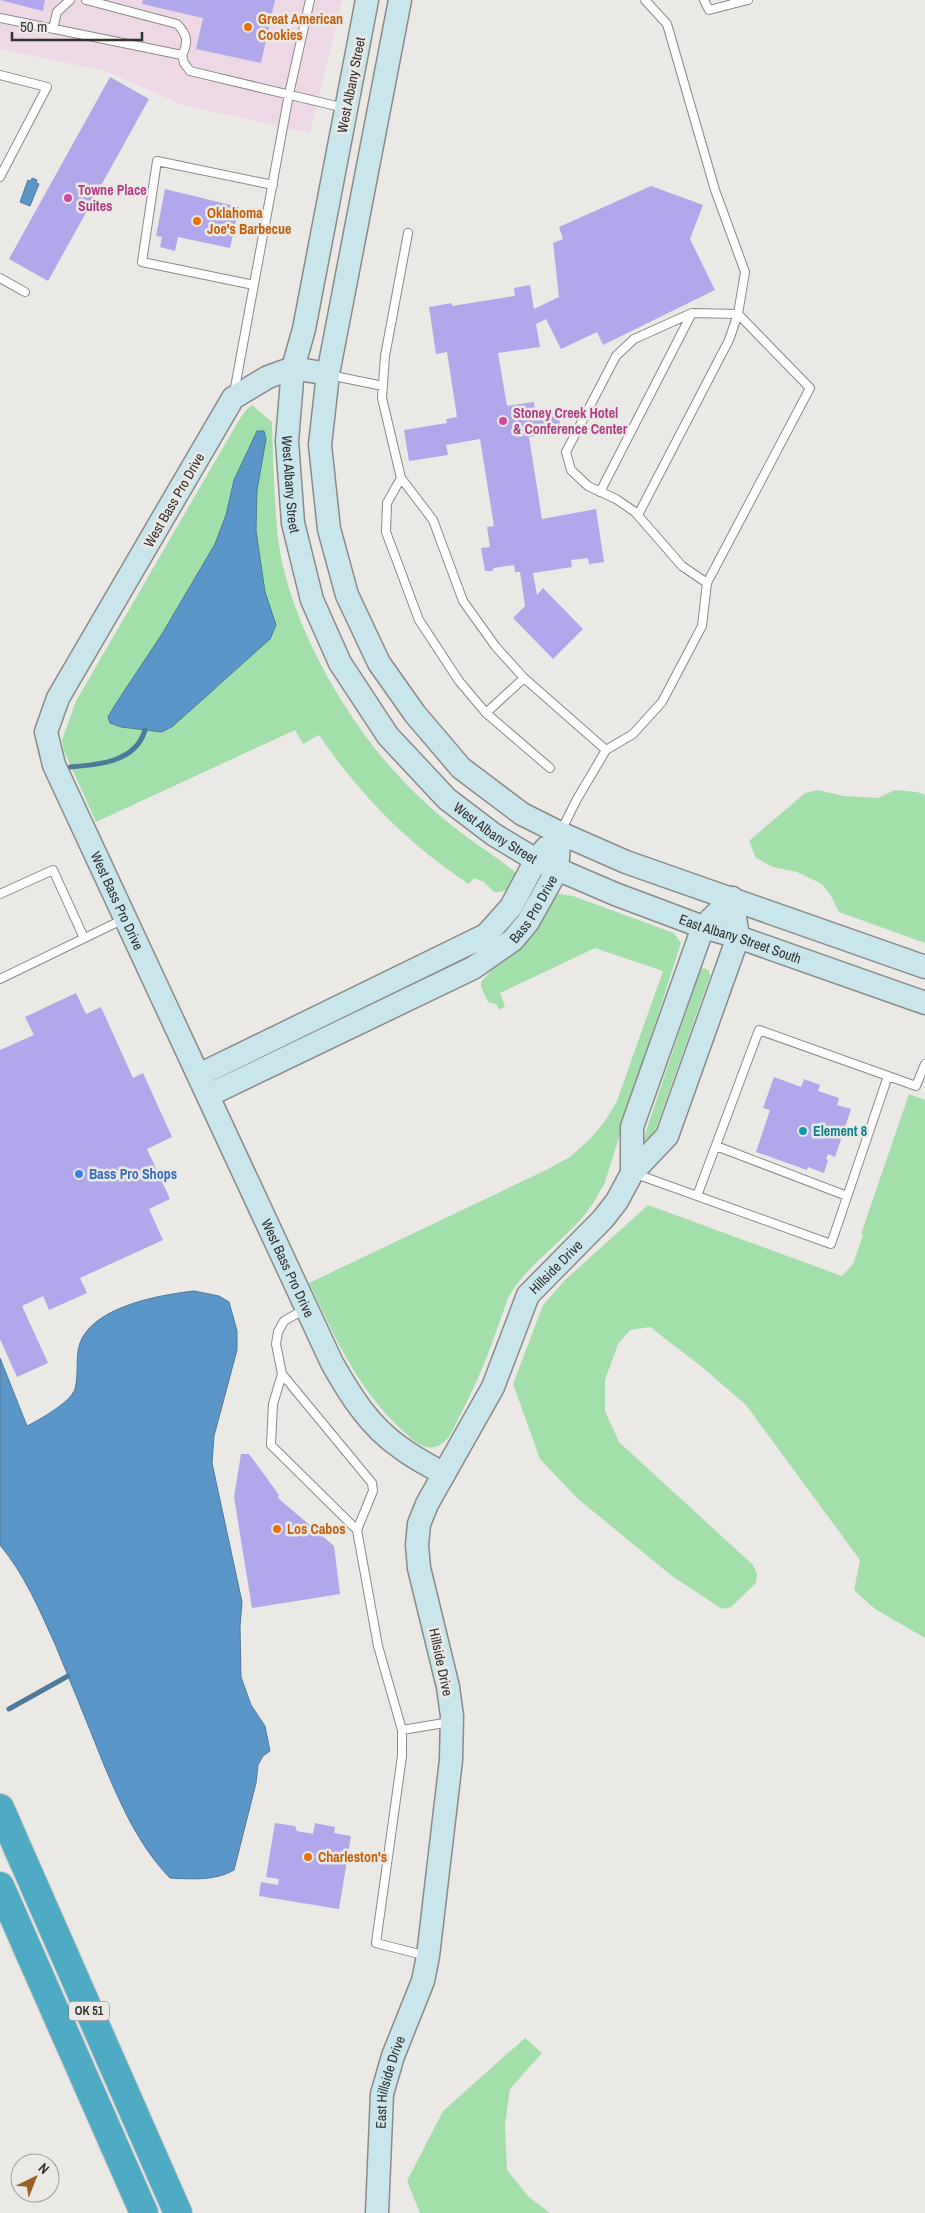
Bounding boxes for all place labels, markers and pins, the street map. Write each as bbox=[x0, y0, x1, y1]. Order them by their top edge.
place label: Great American Cookies bbox=[258, 10, 343, 44]
marker: Great American Cookies bbox=[242, 21, 254, 33]
place label: Towne Place Suites bbox=[78, 181, 147, 215]
marker: Towne Place Suites bbox=[62, 192, 74, 204]
place label: Oklahoma Joe's Barbecue bbox=[207, 204, 291, 238]
marker: Oklahoma Joe's Barbecue bbox=[191, 215, 203, 227]
place label: Stoney Creek Hotel & Conference Center bbox=[513, 404, 628, 438]
marker: Stoney Creek Hotel & Conference Center bbox=[497, 415, 509, 427]
place label: Element 8 bbox=[813, 1122, 867, 1140]
marker: Element 8 bbox=[797, 1125, 809, 1137]
place label: Bass Pro Shops bbox=[89, 1165, 177, 1183]
marker: Bass Pro Shops bbox=[73, 1168, 85, 1180]
place label: Los Cabos bbox=[287, 1520, 346, 1538]
marker: Los Cabos bbox=[271, 1523, 283, 1535]
place label: Charleston's bbox=[318, 1848, 387, 1866]
marker: Charleston's bbox=[302, 1851, 314, 1863]

